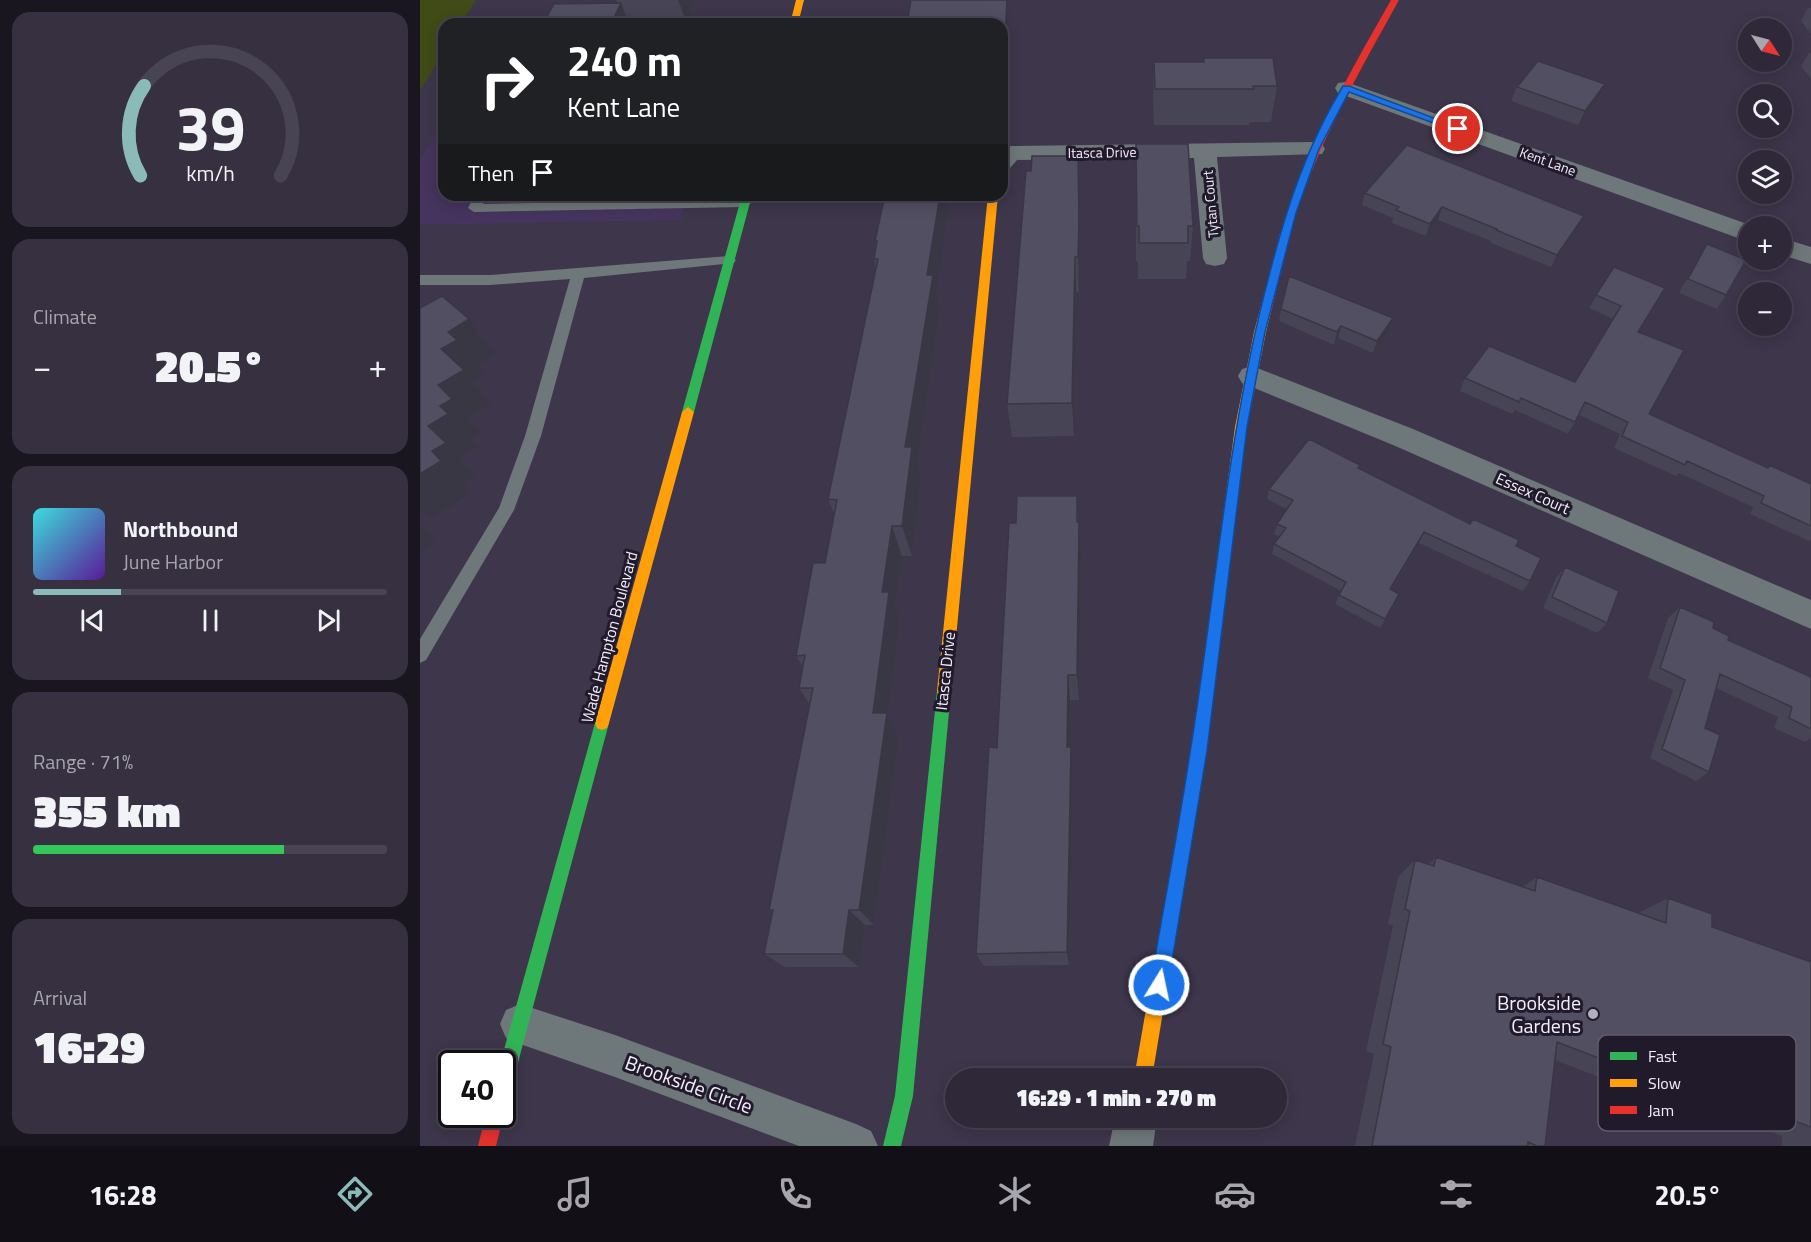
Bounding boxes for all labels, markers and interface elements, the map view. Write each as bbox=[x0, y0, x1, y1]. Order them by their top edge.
north arrow bbox=[1738, 18, 1792, 72]
map controls bbox=[1738, 18, 1792, 336]
text: 240 m bbox=[567, 28, 682, 92]
icon: right bbox=[468, 42, 546, 120]
text: 39 bbox=[175, 80, 245, 175]
button: search bbox=[1738, 84, 1792, 138]
text: Kent Lane bbox=[567, 86, 680, 127]
pin bbox=[1432, 103, 1483, 154]
icon: arrive bbox=[1441, 112, 1474, 145]
street label: Itasca Drive bbox=[1067, 141, 1137, 163]
street label: Kent Lane bbox=[1517, 141, 1579, 181]
button: layers bbox=[1738, 150, 1792, 204]
text: Then bbox=[468, 156, 514, 190]
icon: arrive bbox=[526, 156, 559, 189]
text: km/h bbox=[186, 158, 234, 190]
street label: Tytan Court bbox=[1197, 169, 1223, 239]
button: + bbox=[1738, 216, 1792, 270]
button: − bbox=[1738, 282, 1792, 336]
text: Climate bbox=[33, 301, 97, 332]
text: 20.5° bbox=[154, 331, 266, 399]
text: − bbox=[33, 341, 51, 391]
text: + bbox=[369, 341, 387, 391]
street label: Essex Court bbox=[1492, 466, 1574, 520]
text: Northbound bbox=[123, 512, 238, 546]
text: June Harbor bbox=[123, 546, 223, 577]
street label: Wade Hampton Boulevard bbox=[575, 549, 643, 725]
icon: previous bbox=[76, 604, 109, 637]
icon: pause bbox=[194, 604, 227, 637]
icon: next bbox=[312, 604, 345, 637]
street label: Itasca Drive bbox=[929, 631, 961, 711]
text: Range · 71% bbox=[33, 746, 133, 777]
text: 355 km bbox=[33, 776, 181, 844]
position arrow bbox=[1127, 953, 1191, 1017]
text: Arrival bbox=[33, 982, 87, 1013]
place label: Brookside Gardens bbox=[1497, 987, 1581, 1041]
marker: Brookside Gardens bbox=[1586, 1007, 1600, 1021]
text: 16:29 bbox=[33, 1012, 145, 1080]
legend bbox=[1598, 1035, 1796, 1131]
text: Fast bbox=[1648, 1044, 1677, 1068]
street label: Brookside Circle bbox=[621, 1047, 757, 1121]
speed limit sign: 40 bbox=[438, 1050, 516, 1128]
text: Slow bbox=[1648, 1071, 1681, 1095]
text: 16:29 · 1 min · 270 m bbox=[1016, 1081, 1216, 1115]
text: Jam bbox=[1648, 1098, 1674, 1122]
icon: directions bbox=[334, 1173, 376, 1215]
icon: music bbox=[554, 1173, 596, 1215]
icon: phone bbox=[774, 1173, 816, 1215]
icon: climate bbox=[994, 1173, 1036, 1215]
icon: car bbox=[1214, 1173, 1256, 1215]
icon: filters bbox=[1435, 1173, 1477, 1215]
text: 16:28 bbox=[89, 1174, 156, 1215]
text: 20.5° bbox=[1655, 1174, 1722, 1215]

